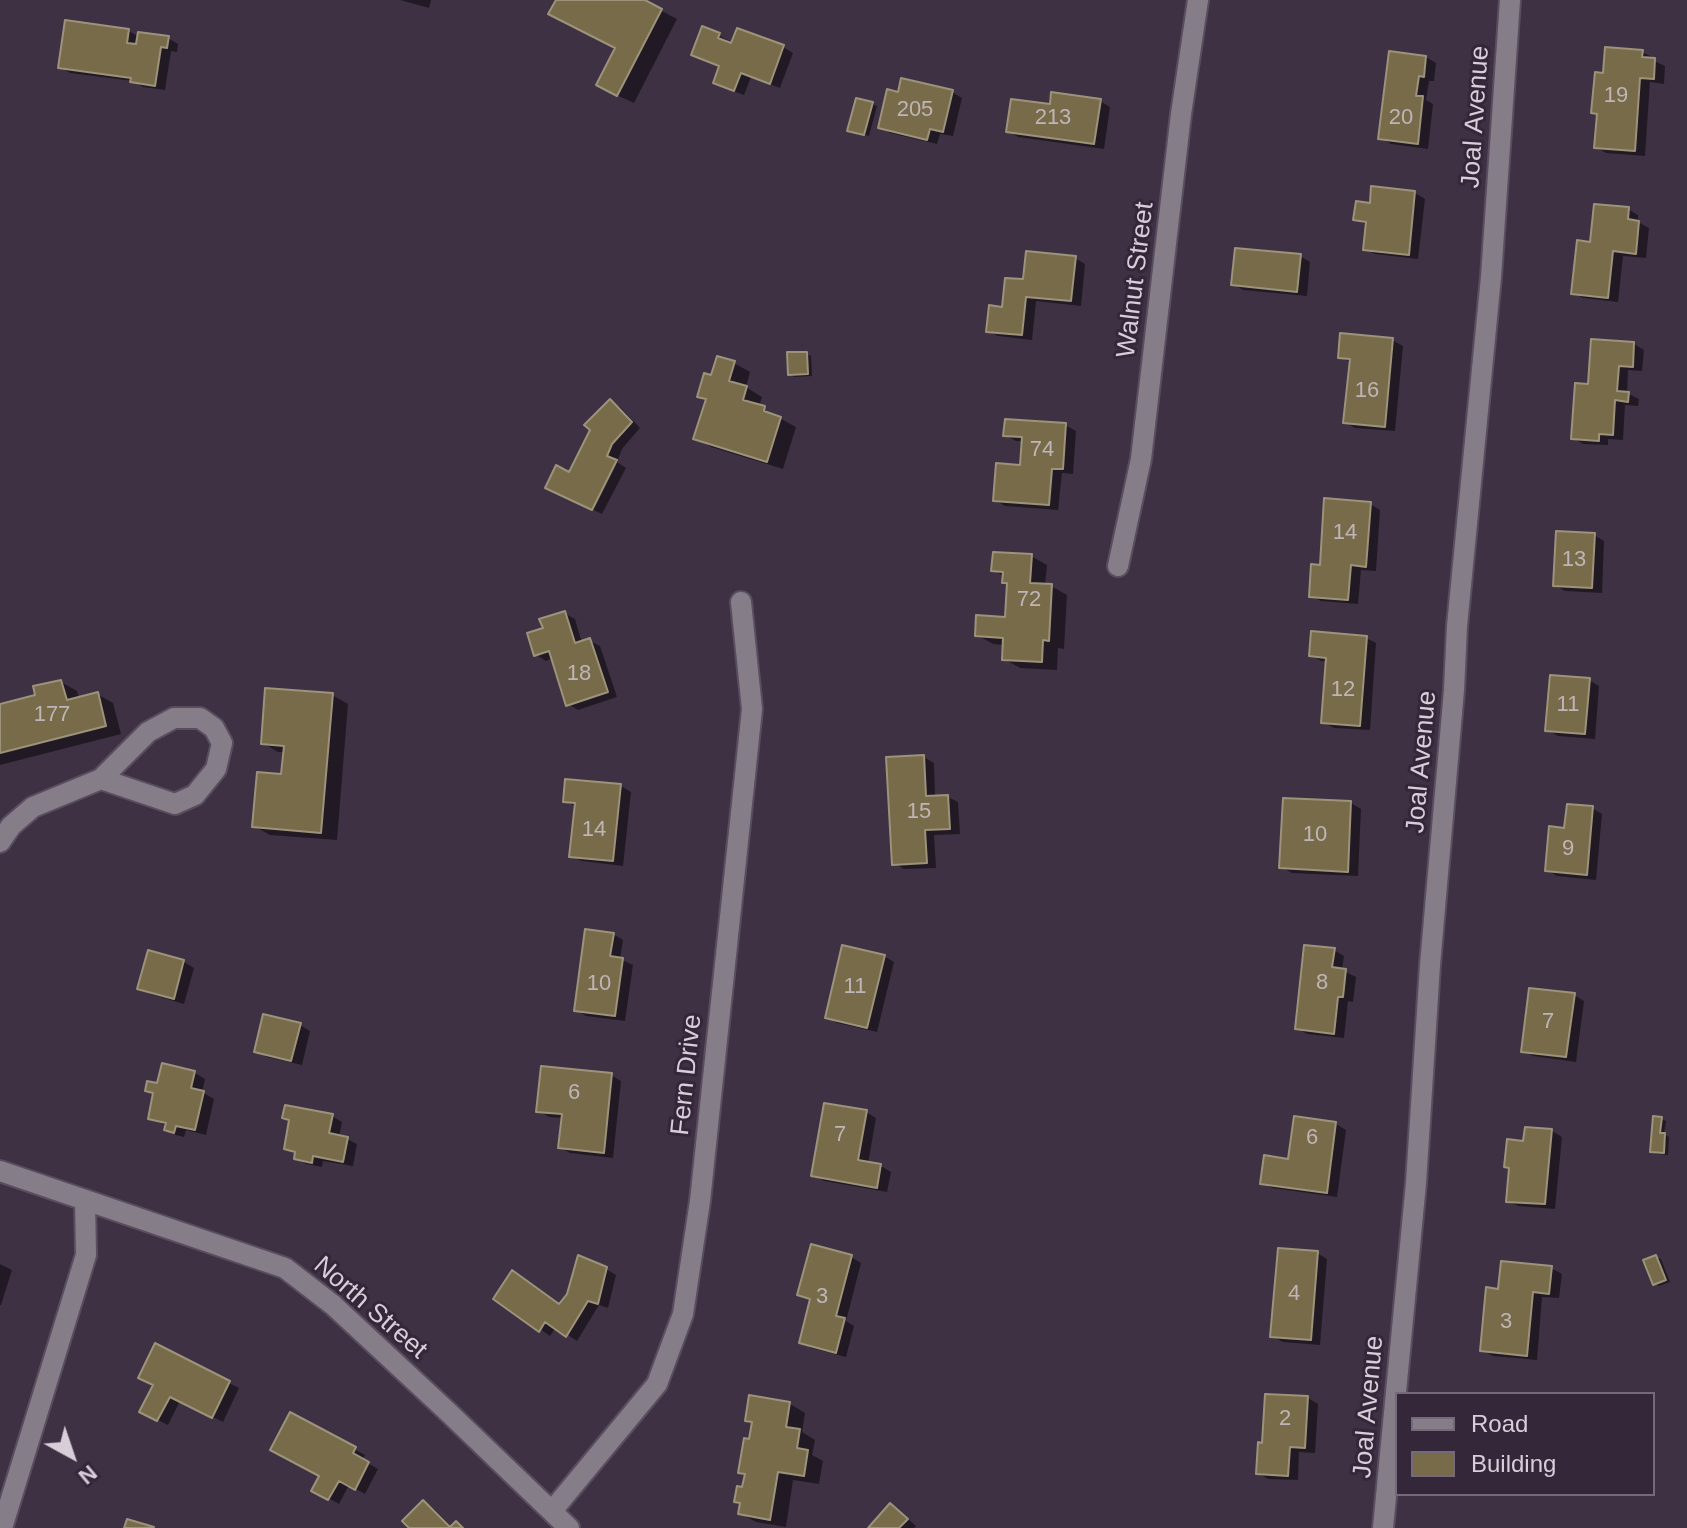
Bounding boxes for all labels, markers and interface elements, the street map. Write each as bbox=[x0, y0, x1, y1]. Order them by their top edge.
street label: Joal Avenue bbox=[1455, 45, 1497, 189]
house number: 19 bbox=[1604, 83, 1628, 109]
house number: 205 bbox=[897, 97, 933, 123]
house number: 213 bbox=[1035, 105, 1071, 131]
house number: 20 bbox=[1389, 105, 1413, 131]
street label: Walnut Street bbox=[1111, 200, 1161, 360]
house number: 16 bbox=[1355, 378, 1379, 404]
house number: 74 bbox=[1030, 437, 1054, 463]
house number: 14 bbox=[1333, 520, 1357, 546]
house number: 13 bbox=[1562, 547, 1586, 573]
house number: 72 bbox=[1017, 587, 1041, 613]
house number: 18 bbox=[567, 661, 591, 687]
house number: 12 bbox=[1331, 677, 1355, 703]
street label: Joal Avenue bbox=[1400, 690, 1444, 834]
house number: 11 bbox=[1557, 692, 1579, 718]
house number: 177 bbox=[34, 702, 70, 728]
house number: 15 bbox=[907, 799, 931, 825]
house number: 14 bbox=[582, 817, 606, 843]
house number: 10 bbox=[1303, 822, 1327, 848]
house number: 9 bbox=[1562, 836, 1574, 862]
house number: 8 bbox=[1316, 970, 1328, 996]
house number: 10 bbox=[587, 971, 611, 997]
house number: 11 bbox=[844, 974, 866, 1000]
house number: 7 bbox=[1542, 1009, 1554, 1035]
street label: Fern Drive bbox=[665, 1013, 709, 1137]
house number: 6 bbox=[568, 1080, 580, 1106]
house number: 7 bbox=[834, 1122, 846, 1148]
house number: 6 bbox=[1306, 1125, 1318, 1151]
street label: North Street bbox=[307, 1250, 433, 1366]
house number: 4 bbox=[1288, 1281, 1300, 1307]
house number: 3 bbox=[816, 1284, 828, 1310]
house number: 3 bbox=[1500, 1309, 1512, 1335]
street label: Joal Avenue bbox=[1347, 1335, 1391, 1479]
legend bbox=[1395, 1392, 1655, 1496]
house number: 2 bbox=[1279, 1406, 1291, 1432]
text: Road bbox=[1471, 1410, 1528, 1437]
north arrow bbox=[32, 1416, 112, 1496]
text: Building bbox=[1471, 1450, 1556, 1477]
text: N bbox=[74, 1460, 102, 1489]

